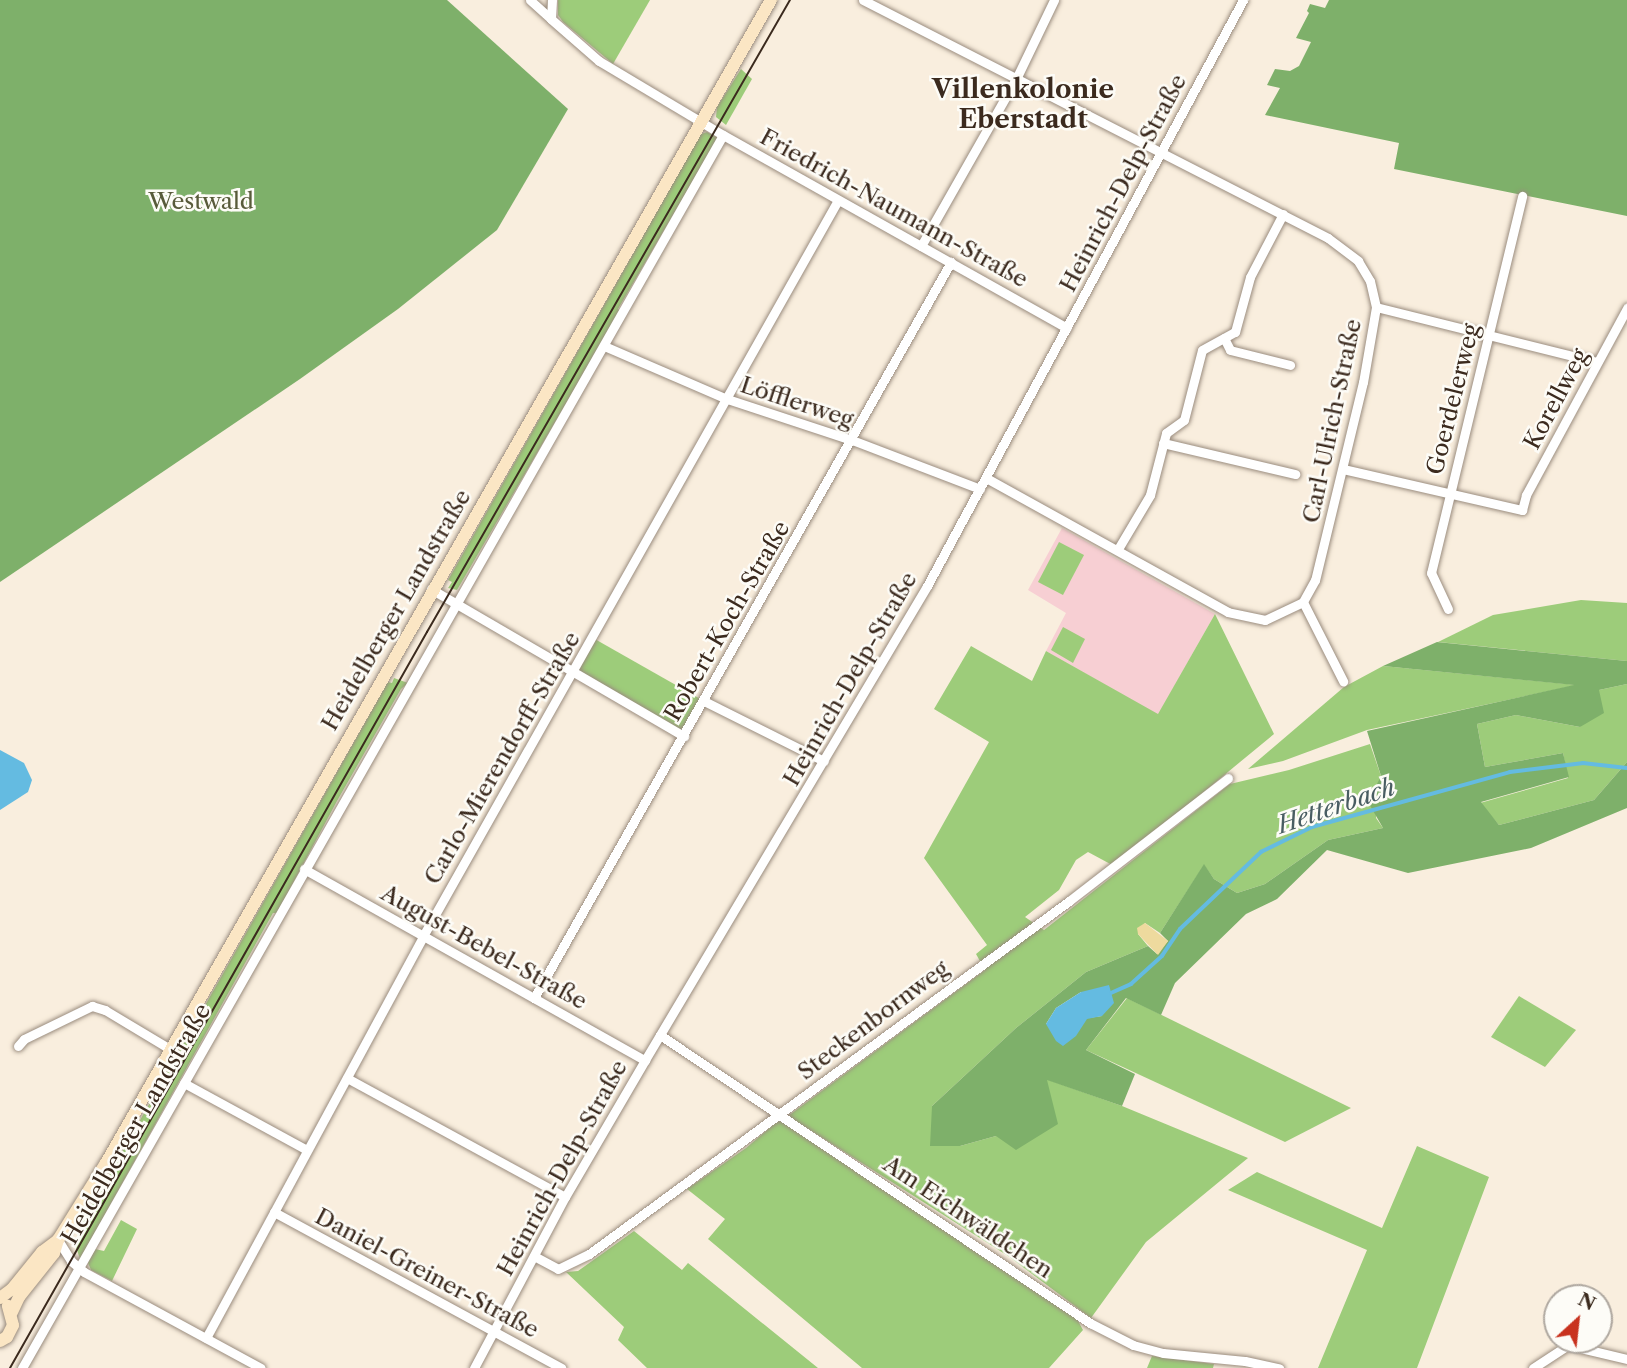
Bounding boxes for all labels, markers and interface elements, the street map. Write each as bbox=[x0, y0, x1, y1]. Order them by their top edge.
street label: Heinrich-Delp-Straße bbox=[1054, 69, 1192, 297]
district label: Villenkolonie Eberstadt bbox=[932, 74, 1114, 136]
street label: Friedrich-Naumann-Straße bbox=[755, 123, 1033, 293]
park label: Westwald bbox=[148, 187, 254, 215]
street label: Carl-Ulrich-Straße bbox=[1297, 317, 1367, 525]
street label: Goerdelerweg bbox=[1421, 321, 1485, 477]
street label: Korellweg bbox=[1518, 344, 1594, 454]
street label: Löfflerweg bbox=[737, 371, 857, 433]
street label: Heidelberger Landstraße bbox=[316, 484, 476, 736]
street label: Robert-Koch-Straße bbox=[658, 516, 796, 726]
street label: Heinrich-Delp-Straße bbox=[777, 567, 923, 791]
street label: Carlo-Mierendorff-Straße bbox=[418, 627, 586, 889]
water label: Hetterbach bbox=[1273, 772, 1399, 840]
street label: August-Bebel-Straße bbox=[376, 879, 592, 1015]
street label: Steckenbornweg bbox=[792, 954, 954, 1086]
street label: Heidelberger Landstraße bbox=[56, 998, 216, 1250]
street label: Heinrich-Delp-Straße bbox=[491, 1055, 633, 1281]
street label: Am Eichwäldchen bbox=[878, 1150, 1058, 1284]
street label: Daniel-Greiner-Straße bbox=[310, 1202, 544, 1344]
north arrow bbox=[1543, 1284, 1613, 1354]
text: N bbox=[1574, 1288, 1599, 1316]

